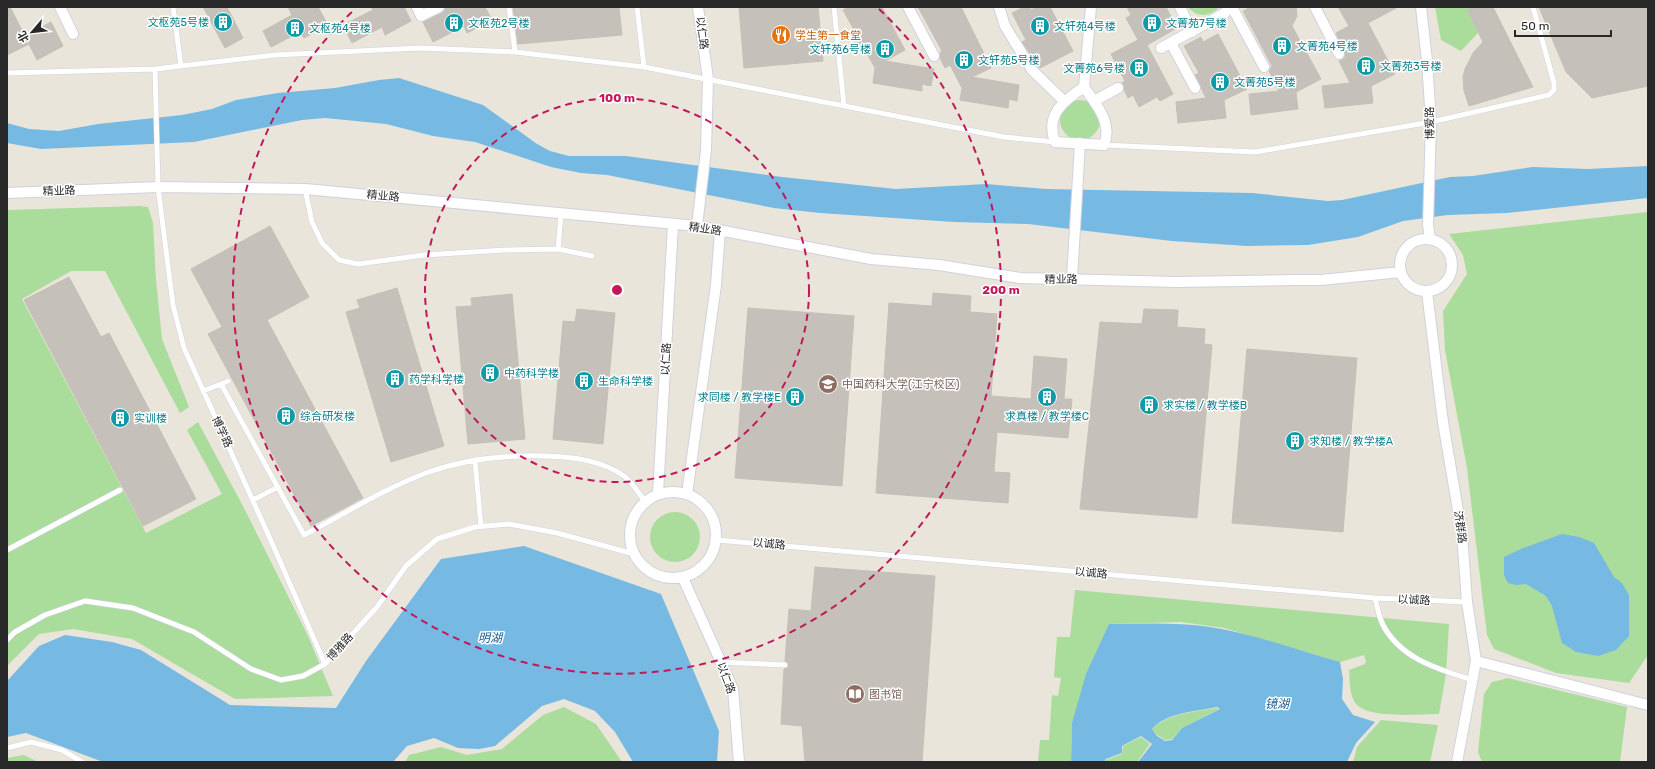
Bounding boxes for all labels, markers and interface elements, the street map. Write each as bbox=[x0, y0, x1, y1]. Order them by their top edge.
building icon: 文枢苑5号楼 bbox=[212, 11, 234, 33]
north arrow bbox=[12, 12, 52, 52]
building icon: 文枢苑2号楼 bbox=[443, 12, 465, 34]
building icon: 文菁苑7号楼 bbox=[1141, 12, 1163, 34]
scale bar bbox=[1515, 12, 1611, 38]
building icon: 文轩苑4号楼 bbox=[1029, 15, 1051, 37]
place label: 文枢苑5号楼 bbox=[147, 16, 209, 29]
street label: 以仁路 bbox=[694, 16, 710, 50]
building icon: 文枢苑4号楼 bbox=[284, 17, 306, 39]
place label: 文枢苑2号楼 bbox=[468, 17, 529, 30]
place label: 文菁苑7号楼 bbox=[1166, 17, 1227, 30]
text: 50 m bbox=[1521, 19, 1549, 33]
place label: 文轩苑4号楼 bbox=[1054, 20, 1116, 33]
place label: 文枢苑4号楼 bbox=[309, 22, 371, 35]
restaurant icon: 学生第一食堂 bbox=[770, 24, 792, 46]
text: 北 bbox=[15, 29, 32, 44]
place label: 学生第一食堂 bbox=[795, 29, 861, 42]
building icon: 文菁苑4号楼 bbox=[1271, 35, 1293, 57]
building icon: 文轩苑6号楼 bbox=[874, 38, 896, 60]
place label: 文菁苑4号楼 bbox=[1296, 40, 1358, 53]
place label: 文轩苑6号楼 bbox=[809, 43, 871, 56]
building icon: 文轩苑5号楼 bbox=[953, 49, 975, 71]
place label: 文轩苑5号楼 bbox=[978, 54, 1040, 67]
building icon: 文菁苑3号楼 bbox=[1355, 55, 1377, 77]
building icon: 文菁苑6号楼 bbox=[1128, 57, 1150, 79]
place label: 文菁苑3号楼 bbox=[1380, 60, 1442, 73]
place label: 文菁苑6号楼 bbox=[1063, 62, 1125, 75]
building icon: 文菁苑5号楼 bbox=[1209, 71, 1231, 93]
place label: 文菁苑5号楼 bbox=[1234, 76, 1296, 89]
text: 100 m bbox=[599, 91, 635, 105]
street label: 博爱路 bbox=[1423, 106, 1437, 140]
street label: 精业路 bbox=[42, 184, 76, 198]
street label: 精业路 bbox=[366, 188, 400, 204]
street label: 精业路 bbox=[688, 220, 722, 238]
street label: 精业路 bbox=[1045, 273, 1078, 286]
centre of rings bbox=[610, 283, 624, 297]
text: 200 m bbox=[982, 283, 1020, 297]
street label: 以仁路 bbox=[659, 342, 673, 376]
building icon: 中药科学楼 bbox=[479, 362, 501, 384]
place label: 中药科学楼 bbox=[504, 367, 559, 380]
building icon: 药学科学楼 bbox=[384, 368, 406, 390]
building icon: 生命科学楼 bbox=[573, 370, 595, 392]
place label: 药学科学楼 bbox=[409, 373, 464, 386]
school or university icon: 中国药科大学(江宁校区) bbox=[817, 373, 839, 395]
place label: 生命科学楼 bbox=[598, 375, 653, 388]
place label: 中国药科大学(江宁校区) bbox=[842, 378, 960, 391]
building icon: 求同楼 / 教学楼E bbox=[784, 386, 806, 408]
building icon: 求真楼 / 教学楼C bbox=[1036, 386, 1058, 408]
place label: 求同楼 / 教学楼E bbox=[698, 391, 781, 404]
building icon: 求实楼 / 教学楼B bbox=[1138, 394, 1160, 416]
place label: 求实楼 / 教学楼B bbox=[1163, 399, 1247, 412]
building icon: 综合研发楼 bbox=[275, 405, 297, 427]
building icon: 实训楼 bbox=[109, 407, 131, 429]
place label: 综合研发楼 bbox=[300, 410, 355, 423]
place label: 求真楼 / 教学楼C bbox=[1005, 410, 1089, 423]
place label: 实训楼 bbox=[134, 412, 167, 425]
street label: 博学路 bbox=[209, 414, 235, 450]
building icon: 求知楼 / 教学楼A bbox=[1284, 430, 1306, 452]
place label: 求知楼 / 教学楼A bbox=[1309, 435, 1394, 448]
street label: 济群路 bbox=[1451, 510, 1469, 544]
street label: 以诚路 bbox=[752, 536, 786, 552]
street label: 以诚路 bbox=[1074, 565, 1108, 581]
street label: 以诚路 bbox=[1397, 593, 1431, 607]
street label: 博雅路 bbox=[324, 630, 356, 664]
water label: 明湖 bbox=[478, 631, 504, 645]
street label: 以仁路 bbox=[714, 660, 738, 696]
library icon: 图书馆 bbox=[844, 683, 866, 705]
place label: 图书馆 bbox=[869, 688, 902, 701]
water label: 镜湖 bbox=[1265, 697, 1291, 711]

